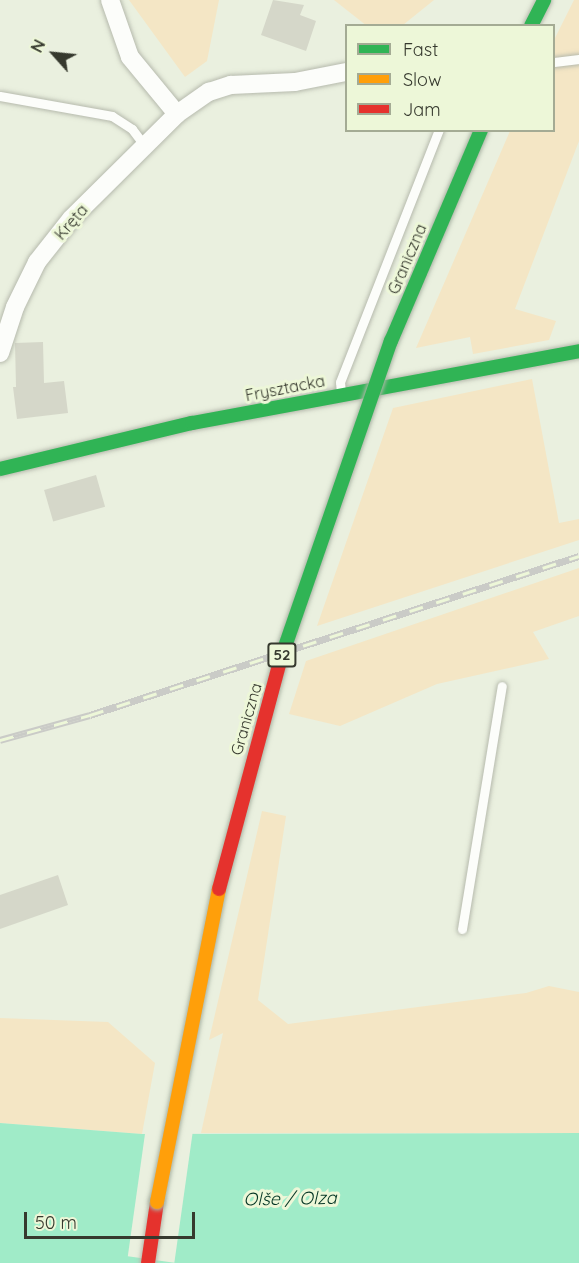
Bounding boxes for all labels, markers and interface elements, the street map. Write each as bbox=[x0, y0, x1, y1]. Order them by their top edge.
north arrow bbox=[24, 24, 84, 84]
legend bbox=[345, 24, 555, 132]
text: N bbox=[26, 36, 50, 56]
text: Fast bbox=[403, 38, 438, 61]
text: Slow bbox=[403, 68, 441, 91]
text: Jam bbox=[403, 98, 441, 121]
street label: Kręta bbox=[50, 200, 92, 244]
street label: Graniczna bbox=[384, 221, 430, 297]
street label: Frysztacka bbox=[244, 371, 326, 405]
road number: 52 bbox=[267, 643, 297, 667]
street label: Graniczna bbox=[227, 681, 265, 757]
water label: Olše / Olza bbox=[243, 1187, 337, 1211]
scale bar bbox=[27, 1200, 198, 1238]
text: 50 m bbox=[35, 1211, 77, 1234]

